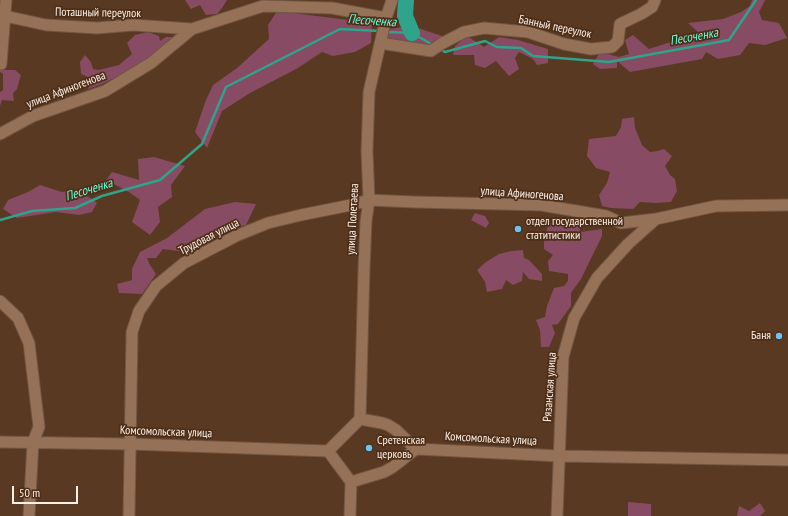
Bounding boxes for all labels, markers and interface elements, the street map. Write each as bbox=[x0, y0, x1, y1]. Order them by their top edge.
street label: Поташный переулок bbox=[55, 5, 141, 21]
water label: Песоченка bbox=[347, 12, 397, 30]
street label: Банный переулок bbox=[517, 12, 593, 42]
water label: Песоченка bbox=[669, 25, 719, 49]
street label: улица Афиногенова bbox=[25, 68, 107, 112]
water label: Песоченка bbox=[64, 175, 114, 205]
street label: улица Полетаева bbox=[344, 183, 362, 255]
street label: улица Афиногенова bbox=[480, 184, 564, 204]
place label: отдел государственной статитистики bbox=[526, 215, 623, 243]
street label: Трудовая улица bbox=[176, 216, 242, 258]
marker: отдел государственной статитистики bbox=[513, 224, 523, 234]
place label: Баня bbox=[751, 329, 771, 343]
marker: Баня bbox=[774, 331, 784, 341]
street label: Рязанская улица bbox=[540, 352, 560, 422]
street label: Комсомольская улица bbox=[120, 423, 212, 441]
street label: Комсомольская улица bbox=[445, 429, 537, 449]
place label: Сретенская церковь bbox=[377, 434, 425, 462]
marker: Сретенская церковь bbox=[364, 443, 374, 453]
scale bar bbox=[14, 478, 80, 504]
text: 50 m bbox=[19, 485, 40, 500]

